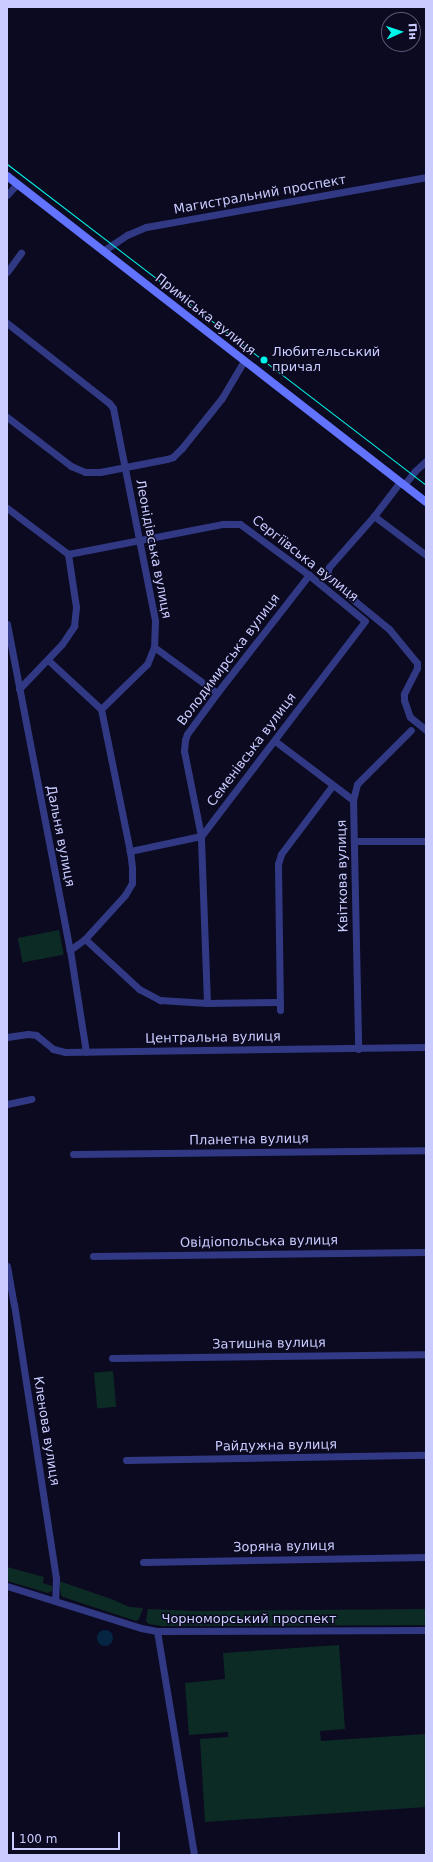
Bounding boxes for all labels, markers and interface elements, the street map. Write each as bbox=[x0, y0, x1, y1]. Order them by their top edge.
north arrow bbox=[381, 12, 421, 52]
text: Пн bbox=[406, 23, 419, 40]
street label: Магистральний проспект bbox=[173, 172, 347, 218]
street label: Приміська вулиця bbox=[152, 271, 258, 359]
place label: Любительський причал bbox=[272, 345, 380, 376]
marker: Любительський причал bbox=[259, 355, 269, 365]
street label: Леонідівська вулиця bbox=[132, 478, 174, 620]
street label: Сергіївська вулиця bbox=[249, 513, 361, 605]
street label: Володимирська вулиця bbox=[174, 591, 284, 729]
street label: Семенівська вулиця bbox=[204, 690, 300, 810]
street label: Дальня вулиця bbox=[42, 784, 78, 888]
street label: Квіткова вулиця bbox=[334, 820, 352, 932]
street label: Центральна вулиця bbox=[145, 1029, 281, 1047]
street label: Планетна вулиця bbox=[189, 1131, 309, 1149]
street label: Овідіопольська вулиця bbox=[180, 1233, 338, 1251]
street label: Затишна вулиця bbox=[212, 1335, 326, 1353]
street label: Кленова вулиця bbox=[30, 1375, 62, 1487]
street label: Райдужна вулиця bbox=[215, 1437, 337, 1455]
street label: Зоряна вулиця bbox=[233, 1538, 335, 1556]
street label: Чорноморський проспект bbox=[161, 1611, 337, 1627]
scale bar bbox=[14, 1824, 122, 1850]
text: 100 m bbox=[19, 1832, 57, 1846]

